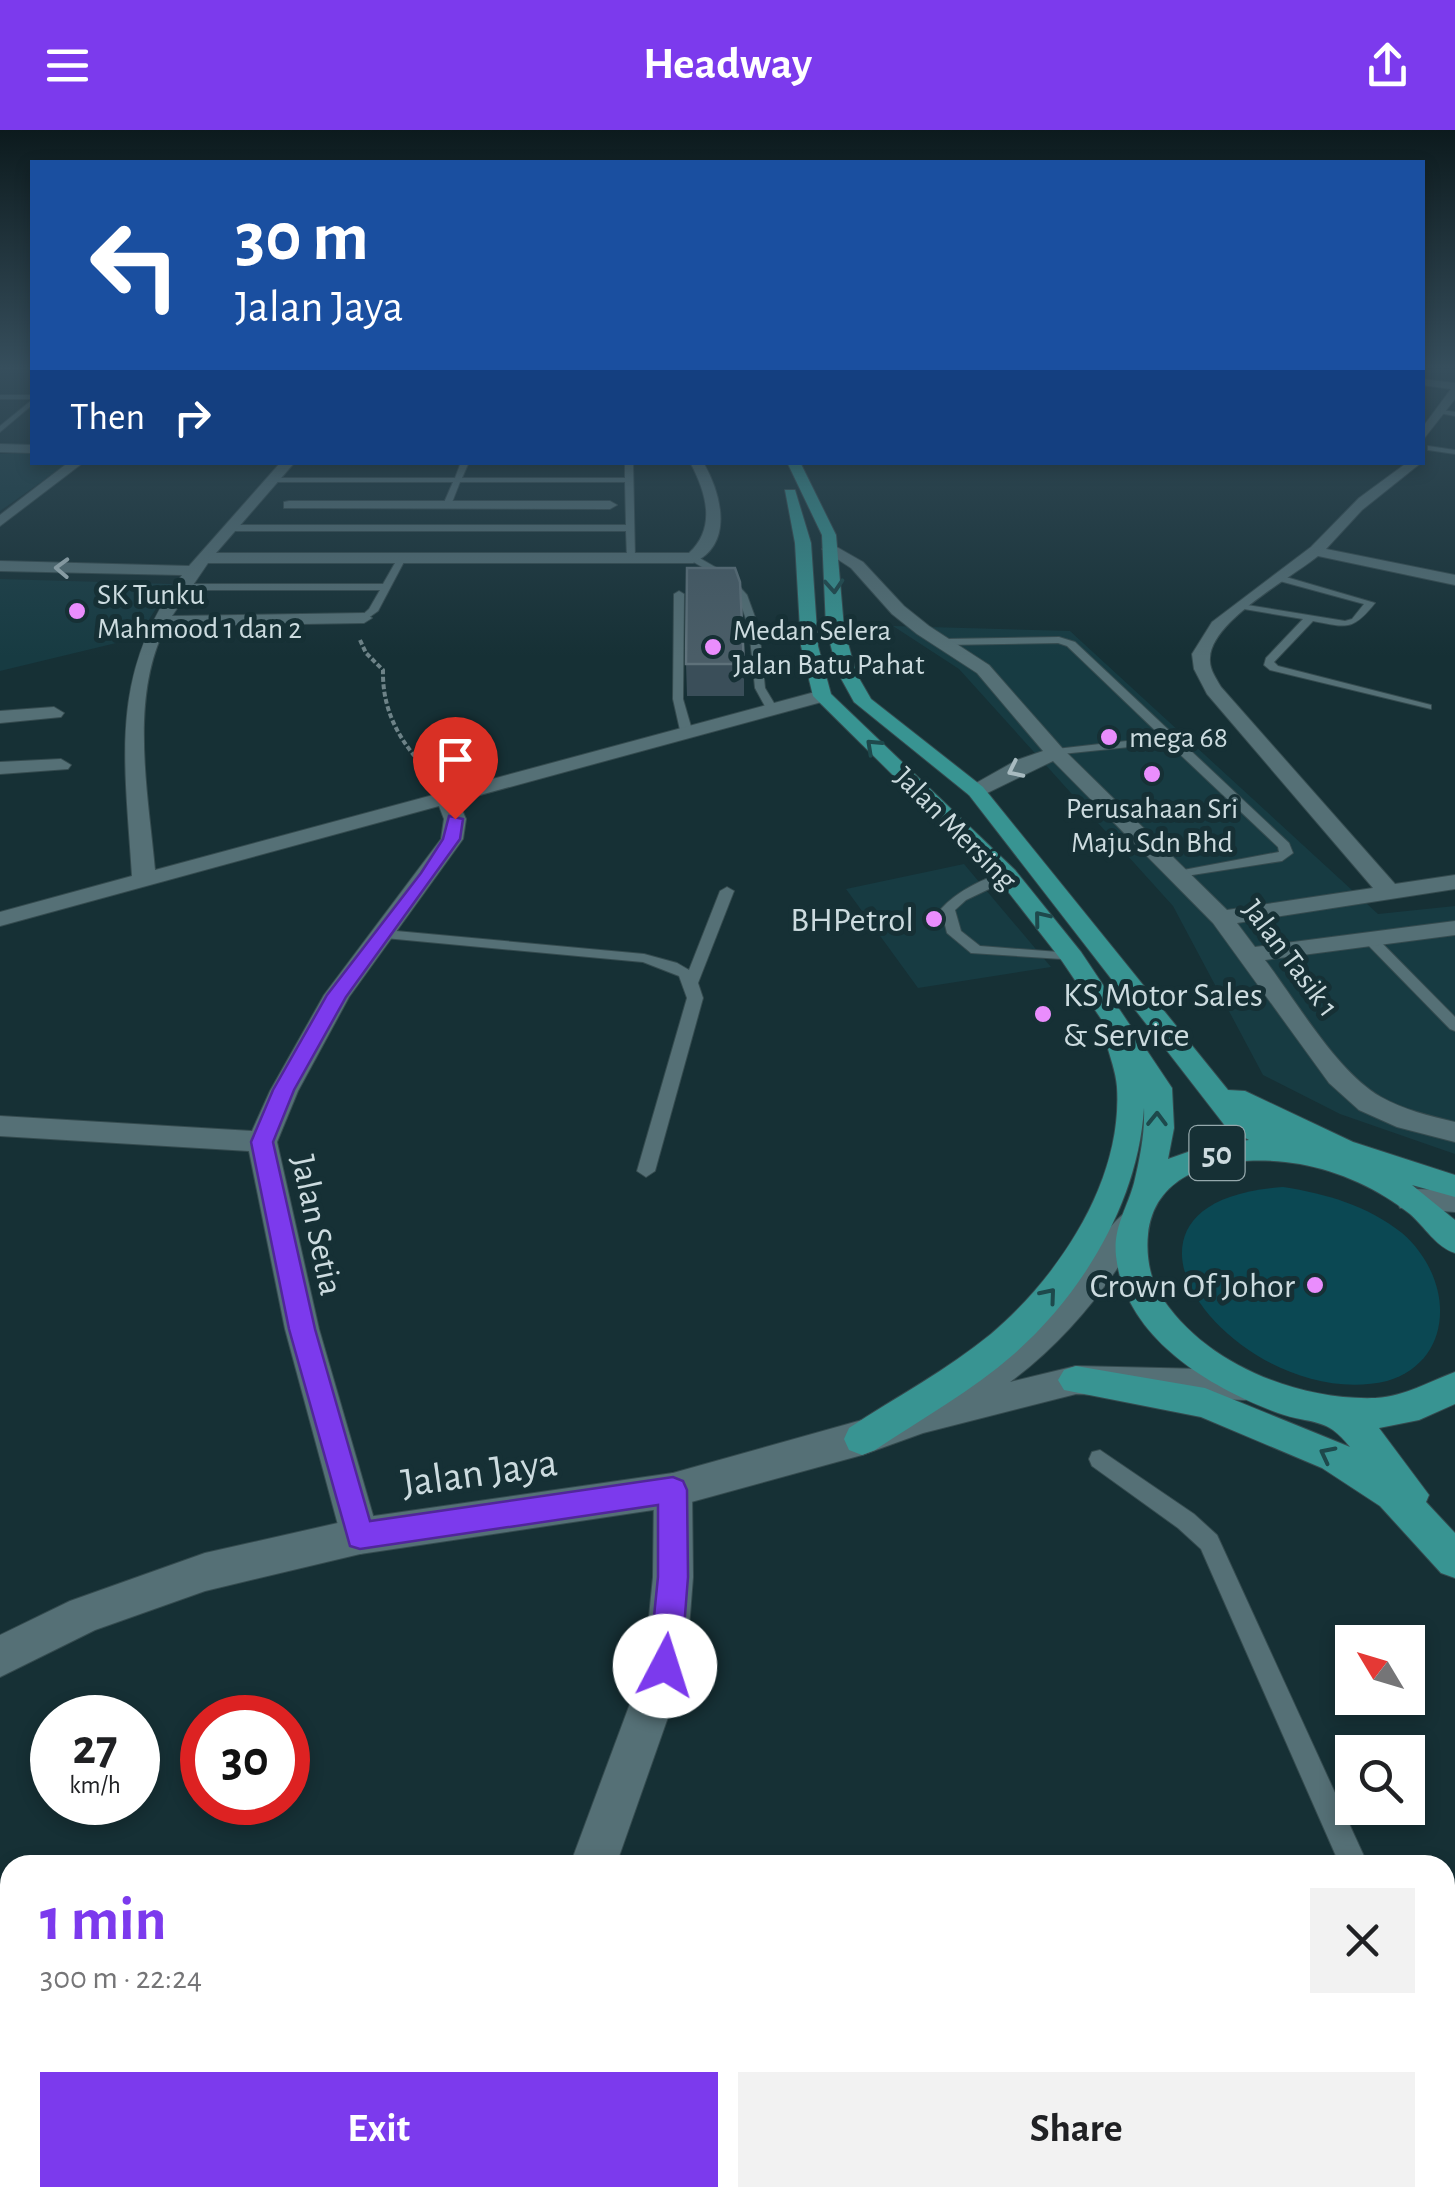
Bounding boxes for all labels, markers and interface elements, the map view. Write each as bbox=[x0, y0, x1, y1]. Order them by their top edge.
icon: menu bbox=[40, 38, 95, 93]
icon: share bbox=[1360, 38, 1415, 93]
text: Headway bbox=[643, 42, 812, 87]
icon: left bbox=[70, 200, 200, 330]
text: 30 m bbox=[235, 203, 369, 273]
text: Jalan Jaya bbox=[235, 285, 403, 330]
icon: right bbox=[165, 390, 220, 445]
text: Then bbox=[70, 399, 145, 437]
one-way arrow bbox=[54, 558, 70, 579]
one-way arrow bbox=[822, 579, 844, 595]
place label: SK Tunku Mahmood 1 dan 2 bbox=[97, 580, 302, 644]
marker: SK Tunku Mahmood 1 dan 2 bbox=[66, 600, 88, 622]
place label: Medan Selera Jalan Batu Pahat bbox=[733, 616, 925, 680]
marker: Medan Selera Jalan Batu Pahat bbox=[702, 636, 724, 658]
pin bbox=[413, 717, 498, 820]
place label: mega 68 bbox=[1129, 723, 1228, 753]
marker: mega 68 bbox=[1098, 726, 1120, 748]
icon: arrive bbox=[428, 732, 483, 787]
one-way arrow bbox=[866, 740, 885, 758]
one-way arrow bbox=[1007, 758, 1025, 777]
street label: Jalan Mersing bbox=[888, 762, 1022, 896]
marker: Perusahaan Sri Maju Sdn Bhd bbox=[1141, 763, 1163, 785]
place label: Perusahaan Sri Maju Sdn Bhd bbox=[1066, 794, 1238, 858]
street label: Jalan Tasik 1 bbox=[1237, 895, 1344, 1023]
place label: BHPetrol bbox=[790, 903, 914, 938]
marker: BHPetrol bbox=[923, 908, 945, 930]
one-way arrow bbox=[1035, 912, 1053, 930]
place label: KS Motor Sales & Service bbox=[1063, 978, 1263, 1053]
marker: KS Motor Sales & Service bbox=[1032, 1003, 1054, 1025]
one-way arrow bbox=[1147, 1111, 1168, 1127]
road number: 50 bbox=[1190, 1126, 1244, 1180]
street label: Jalan Setia bbox=[285, 1152, 348, 1299]
place label: Crown Of Johor bbox=[1090, 1269, 1296, 1304]
marker: Crown Of Johor bbox=[1304, 1274, 1326, 1296]
one-way arrow bbox=[1037, 1288, 1055, 1306]
street label: Jalan Jaya bbox=[398, 1441, 560, 1505]
one-way arrow bbox=[1319, 1446, 1337, 1466]
position arrow bbox=[613, 1614, 717, 1718]
north arrow bbox=[1335, 1625, 1425, 1715]
map controls bbox=[1335, 1625, 1425, 1825]
speed limit sign: 30 bbox=[180, 1695, 310, 1825]
text: 27 bbox=[72, 1723, 118, 1773]
button: search bbox=[1335, 1735, 1425, 1825]
text: km/h bbox=[69, 1773, 121, 1798]
button: close bbox=[1310, 1888, 1415, 1993]
text: 1 min bbox=[40, 1891, 166, 1951]
text: 300 m · 22:24 bbox=[40, 1962, 202, 1994]
button: Exit bbox=[40, 2072, 718, 2187]
button: Share bbox=[738, 2072, 1415, 2187]

